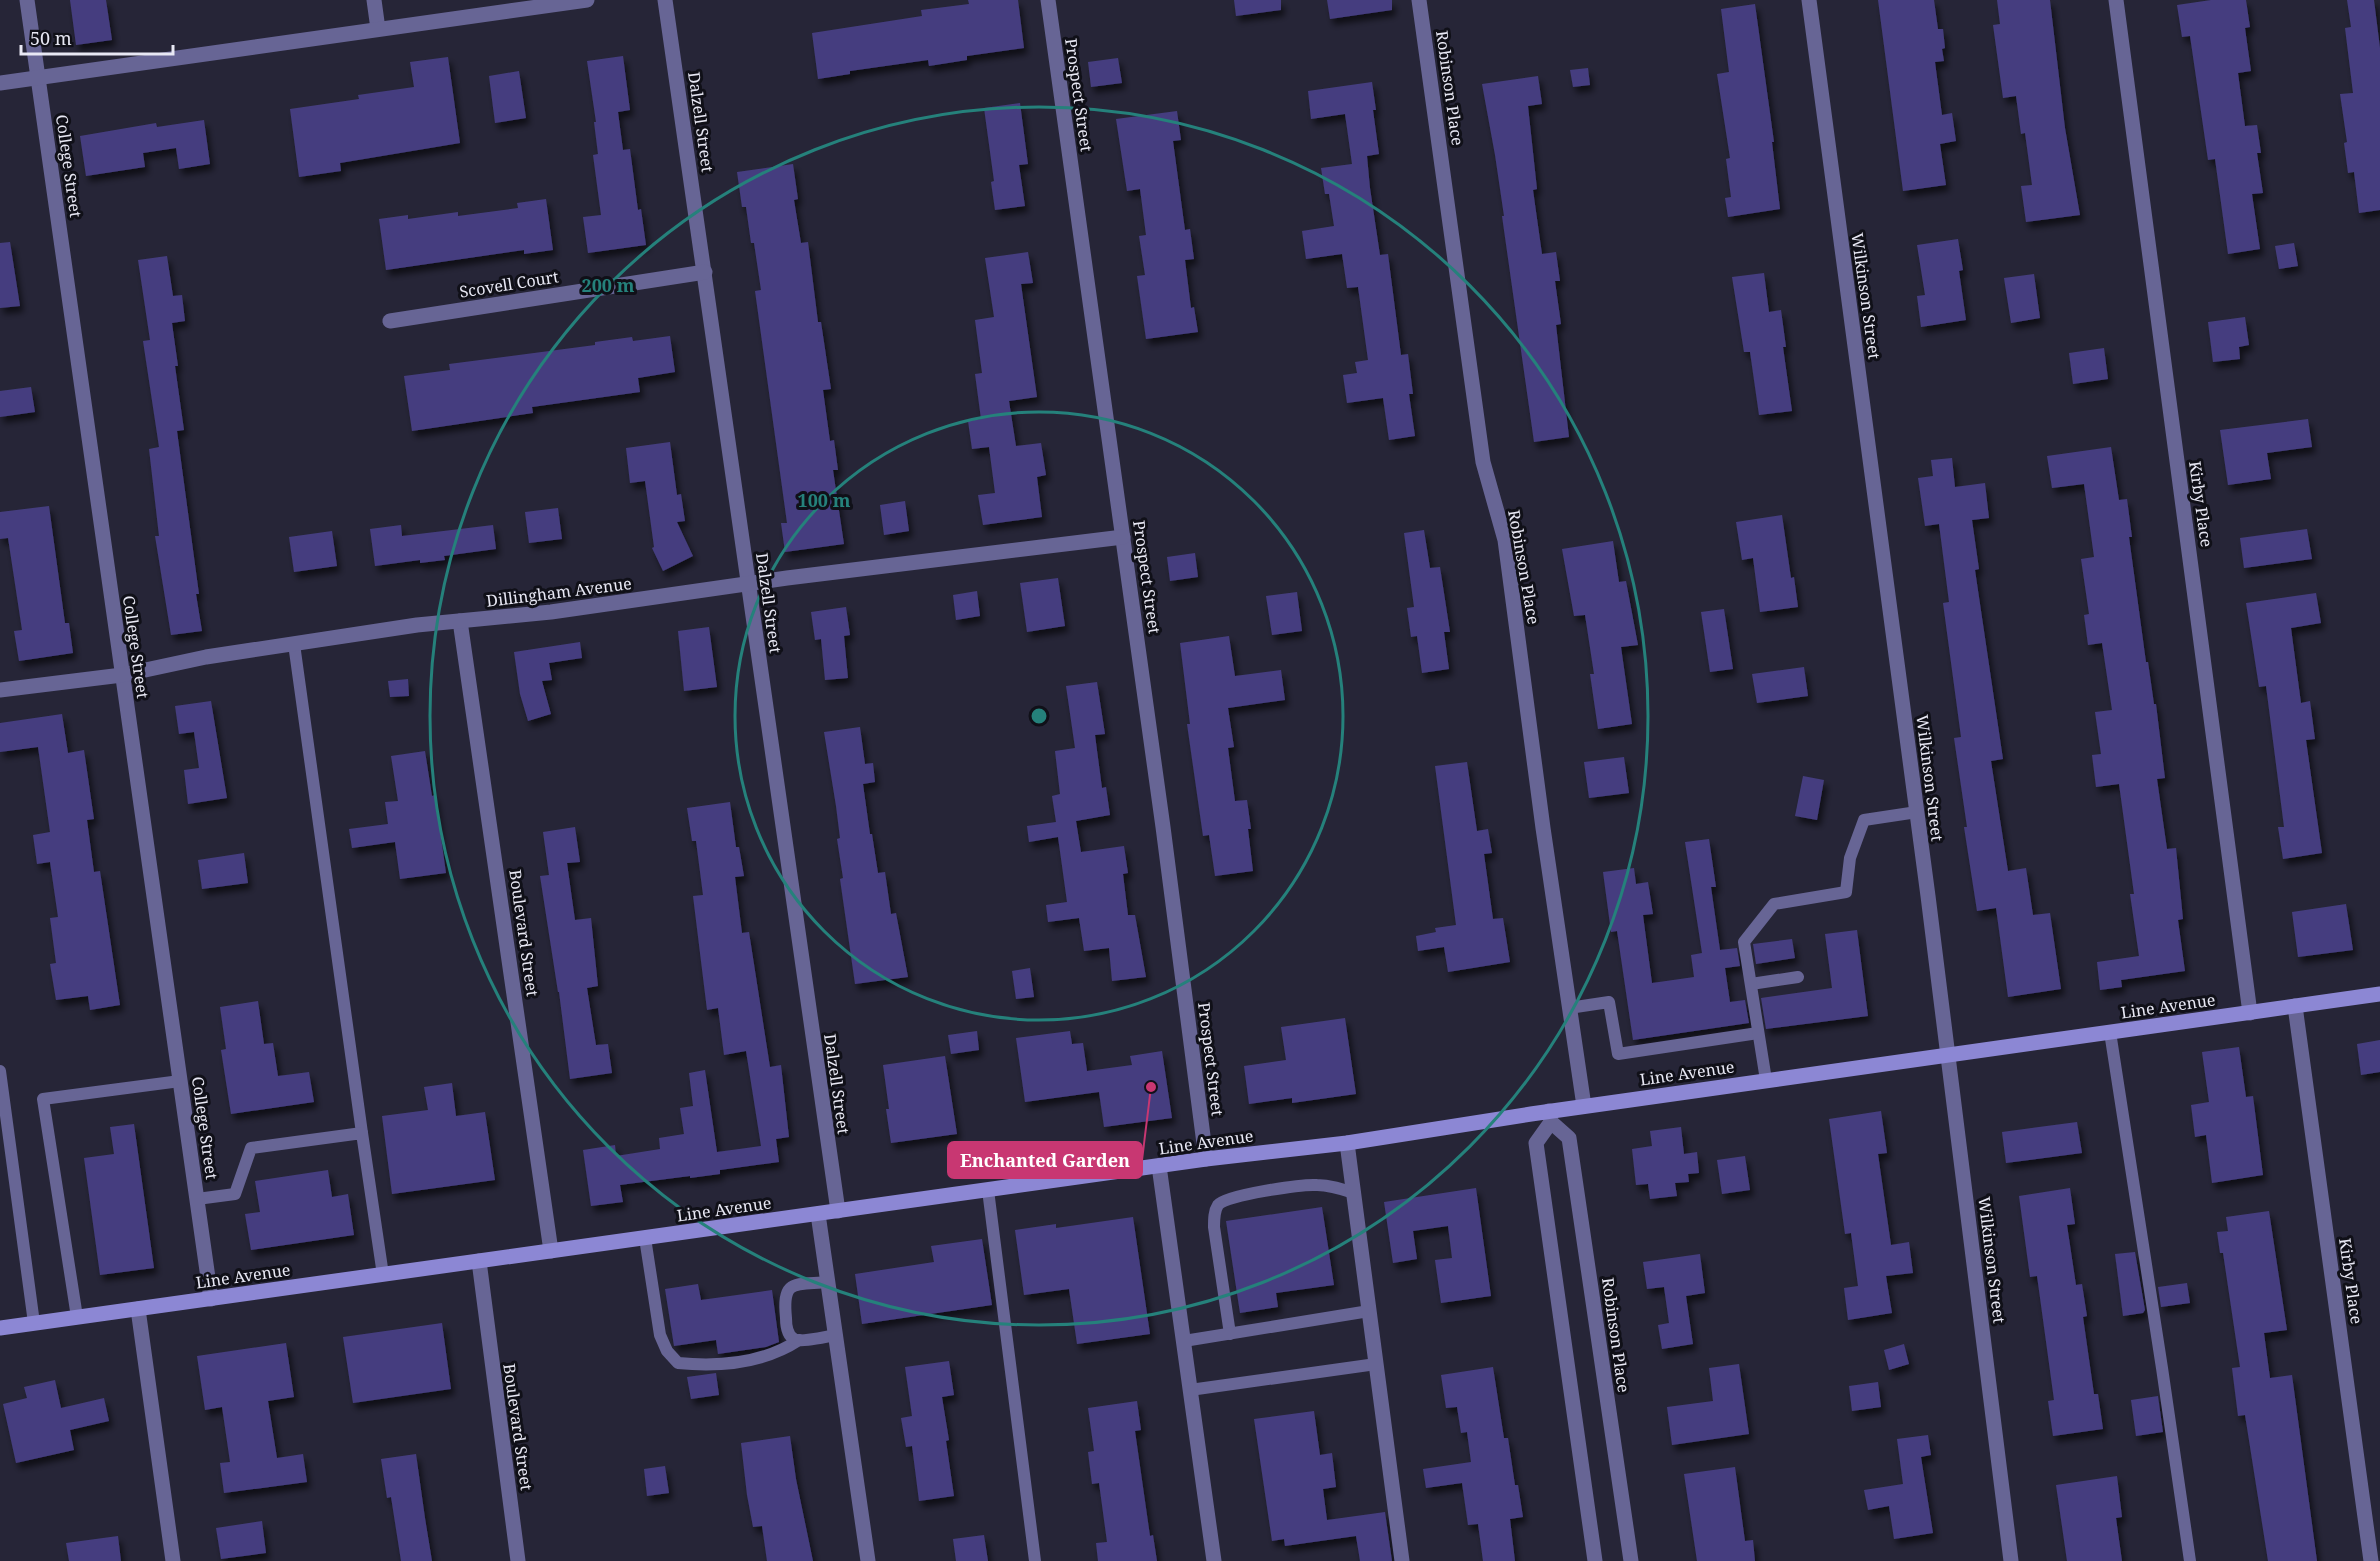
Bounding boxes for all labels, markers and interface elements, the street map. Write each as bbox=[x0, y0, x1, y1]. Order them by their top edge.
scale bar bbox=[21, 18, 172, 56]
text: 50 m bbox=[30, 26, 72, 50]
street label: Robinson Place bbox=[1431, 29, 1469, 147]
street label: Prospect Street bbox=[1060, 37, 1098, 153]
street label: Dalzell Street bbox=[683, 70, 719, 174]
street label: College Street bbox=[51, 113, 87, 219]
street label: Wilkinson Street bbox=[1846, 231, 1886, 361]
street label: Scovell Court bbox=[458, 265, 561, 303]
text: 200 m bbox=[582, 273, 635, 297]
street label: Kirby Place bbox=[2184, 460, 2218, 548]
text: 100 m bbox=[798, 488, 851, 512]
street label: Robinson Place bbox=[1503, 508, 1545, 626]
street label: Prospect Street bbox=[1128, 519, 1166, 635]
street label: Dalzell Street bbox=[751, 551, 787, 655]
street label: Dillingham Avenue bbox=[485, 572, 633, 612]
street label: College Street bbox=[118, 594, 154, 700]
centre of rings bbox=[1029, 706, 1049, 726]
street label: Wilkinson Street bbox=[1911, 714, 1949, 843]
street label: Boulevard Street bbox=[504, 868, 544, 998]
street label: Line Avenue bbox=[2119, 988, 2217, 1024]
street label: Prospect Street bbox=[1193, 1001, 1229, 1117]
street label: Dalzell Street bbox=[819, 1032, 855, 1136]
street label: Line Avenue bbox=[1638, 1055, 1736, 1091]
street label: College Street bbox=[187, 1075, 223, 1181]
street label: Line Avenue bbox=[1157, 1124, 1255, 1160]
callout: Enchanted Garden bbox=[948, 1142, 1142, 1178]
text: Enchanted Garden bbox=[960, 1148, 1130, 1172]
street label: Line Avenue bbox=[675, 1191, 773, 1227]
street label: Wilkinson Street bbox=[1973, 1196, 2011, 1325]
street label: Kirby Place bbox=[2334, 1237, 2368, 1325]
street label: Line Avenue bbox=[194, 1258, 292, 1294]
street label: Robinson Place bbox=[1597, 1276, 1635, 1394]
street label: Boulevard Street bbox=[498, 1362, 538, 1492]

